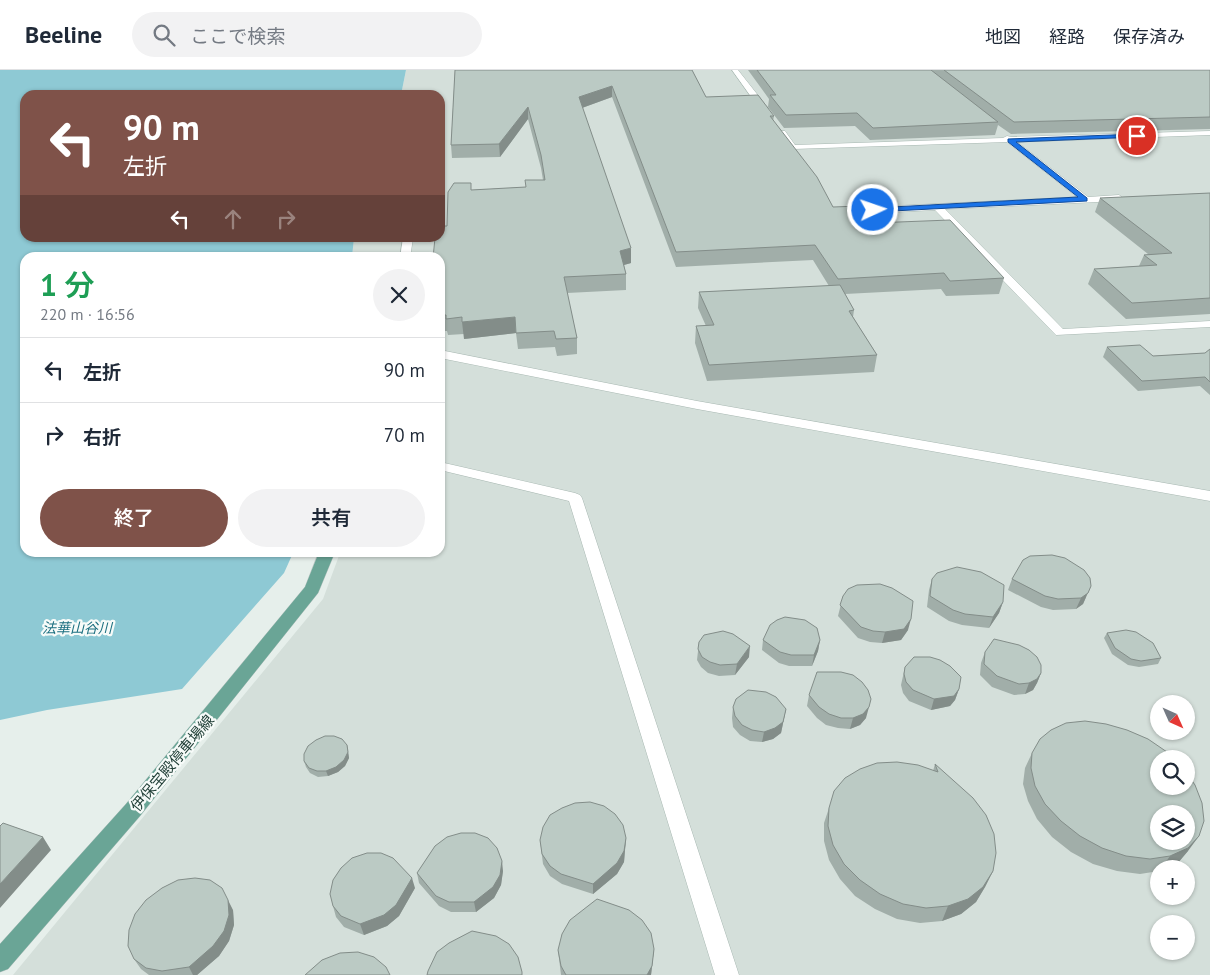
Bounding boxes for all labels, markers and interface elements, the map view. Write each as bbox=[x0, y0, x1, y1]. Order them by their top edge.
search box bbox=[132, 12, 482, 57]
text: Beeline bbox=[25, 19, 102, 50]
icon: search bbox=[150, 21, 178, 49]
text: ここで検索 bbox=[190, 24, 285, 48]
text: 地図 bbox=[985, 25, 1021, 48]
text: 経路 bbox=[1049, 25, 1085, 48]
text: 保存済み bbox=[1113, 25, 1185, 48]
text: 90 m bbox=[123, 104, 200, 150]
icon: left bbox=[40, 110, 105, 175]
pin bbox=[1116, 115, 1158, 157]
icon: arrive bbox=[1123, 122, 1151, 150]
text: 左折 bbox=[123, 152, 167, 180]
position arrow bbox=[846, 183, 898, 235]
icon: left bbox=[166, 205, 194, 233]
icon: ahead bbox=[219, 205, 247, 233]
icon: right bbox=[272, 205, 300, 233]
text: 1 分 bbox=[40, 265, 95, 304]
button: close bbox=[373, 269, 425, 321]
text: 220 m · 16:56 bbox=[40, 304, 135, 324]
icon: left bbox=[40, 356, 68, 384]
text: 90 m bbox=[384, 358, 425, 382]
text: 左折 bbox=[83, 360, 121, 384]
icon: right bbox=[40, 421, 68, 449]
text: 70 m bbox=[384, 423, 425, 447]
text: 右折 bbox=[83, 425, 121, 449]
button: 終了 bbox=[40, 489, 228, 547]
button: 共有 bbox=[238, 489, 425, 547]
water label: 法華山谷川 bbox=[42, 619, 114, 637]
north arrow bbox=[1150, 695, 1195, 740]
map controls bbox=[1150, 695, 1195, 960]
street label: 伊保宝殿停車場線 bbox=[126, 711, 218, 815]
button: search bbox=[1150, 750, 1195, 795]
button: layers bbox=[1150, 805, 1195, 850]
button: + bbox=[1150, 860, 1195, 905]
button: − bbox=[1150, 915, 1195, 960]

